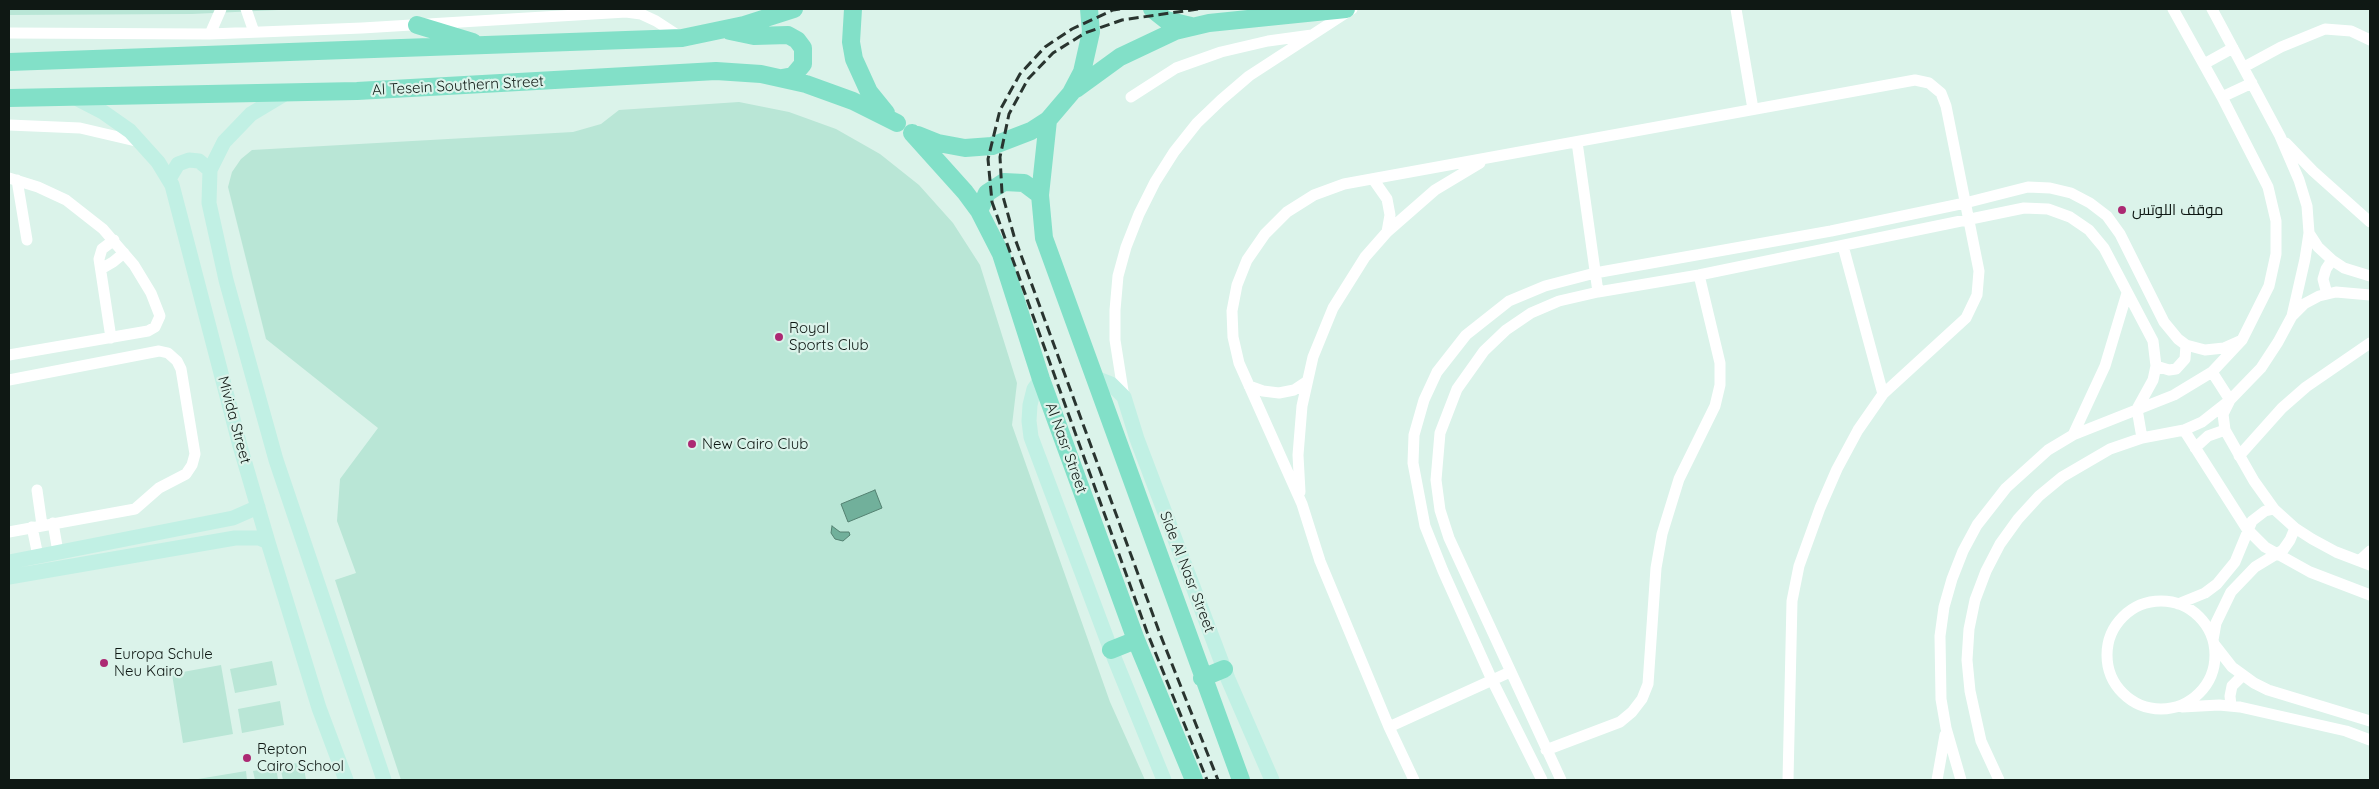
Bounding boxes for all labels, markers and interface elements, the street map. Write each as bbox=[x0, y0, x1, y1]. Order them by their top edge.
street label: Al Tesein Southern Street bbox=[372, 73, 544, 99]
place label: موقف اللوتس bbox=[2132, 201, 2223, 219]
marker: موقف اللوتس bbox=[2116, 204, 2128, 216]
place label: Royal Sports Club bbox=[789, 319, 869, 354]
marker: Royal Sports Club bbox=[773, 331, 785, 343]
street label: Mivida Street bbox=[214, 374, 254, 466]
street label: Al Nasr Street bbox=[1041, 400, 1091, 496]
place label: New Cairo Club bbox=[702, 435, 808, 453]
marker: New Cairo Club bbox=[686, 438, 698, 450]
street label: Side Al Nasr Street bbox=[1156, 509, 1218, 635]
place label: Europa Schule Neu Kairo bbox=[114, 645, 213, 680]
marker: Europa Schule Neu Kairo bbox=[98, 657, 110, 669]
place label: Repton Cairo School bbox=[257, 740, 344, 775]
marker: Repton Cairo School bbox=[241, 752, 253, 764]

